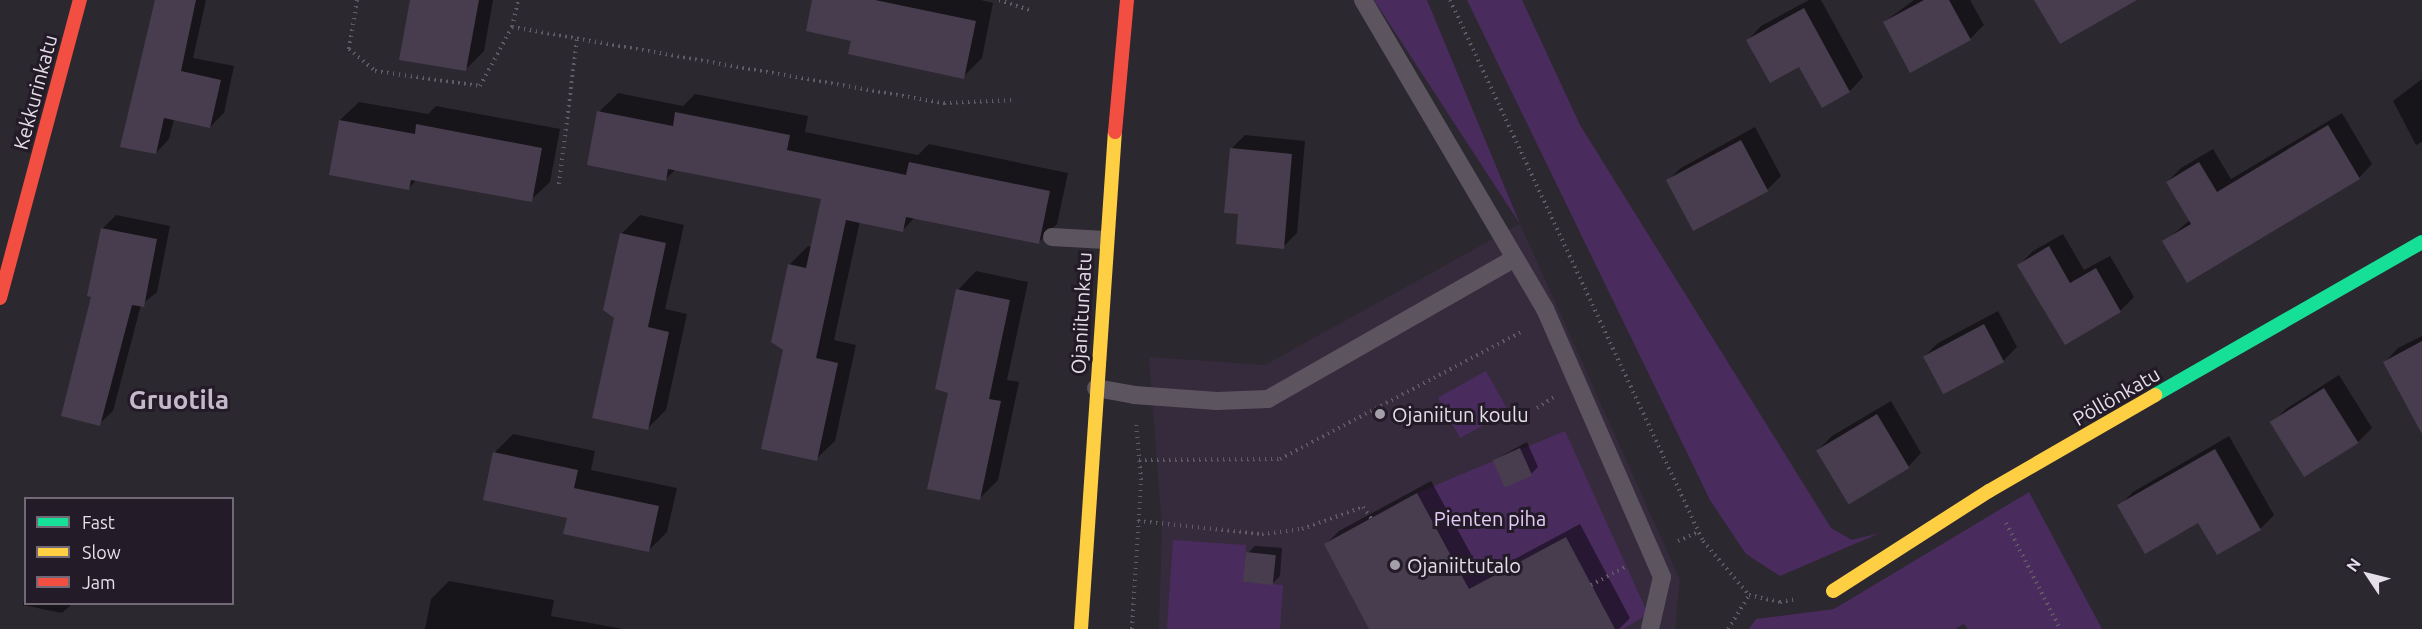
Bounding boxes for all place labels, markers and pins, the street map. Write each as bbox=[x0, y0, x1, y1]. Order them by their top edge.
place label: Ojaniitun koulu bbox=[1392, 402, 1529, 426]
marker: Ojaniitun koulu bbox=[1373, 407, 1387, 421]
place label: Ojaniittutalo bbox=[1407, 553, 1521, 577]
marker: Ojaniittutalo bbox=[1388, 558, 1402, 572]

